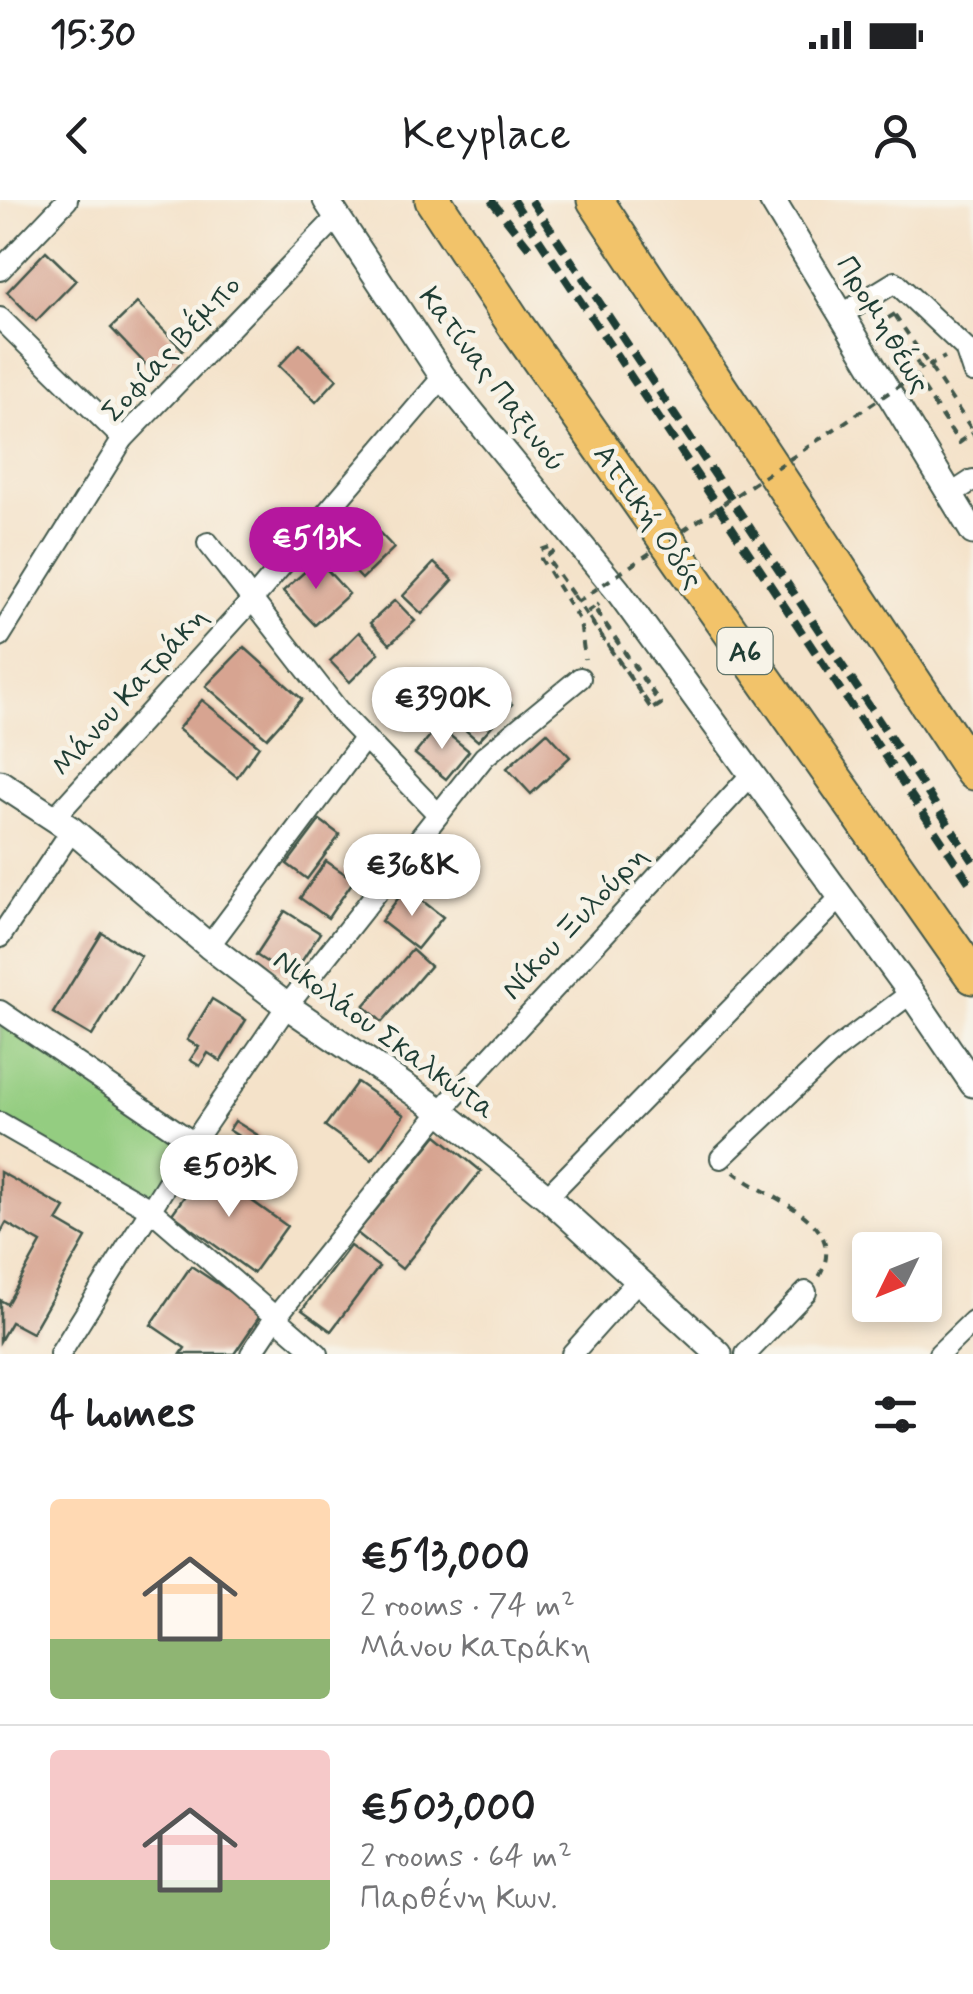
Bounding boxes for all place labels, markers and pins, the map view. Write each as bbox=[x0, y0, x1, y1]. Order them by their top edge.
pin: €513K bbox=[246, 507, 386, 592]
pin: €390K bbox=[372, 667, 512, 752]
pin: €368K bbox=[342, 834, 482, 919]
pin: €503K bbox=[159, 1135, 299, 1220]

